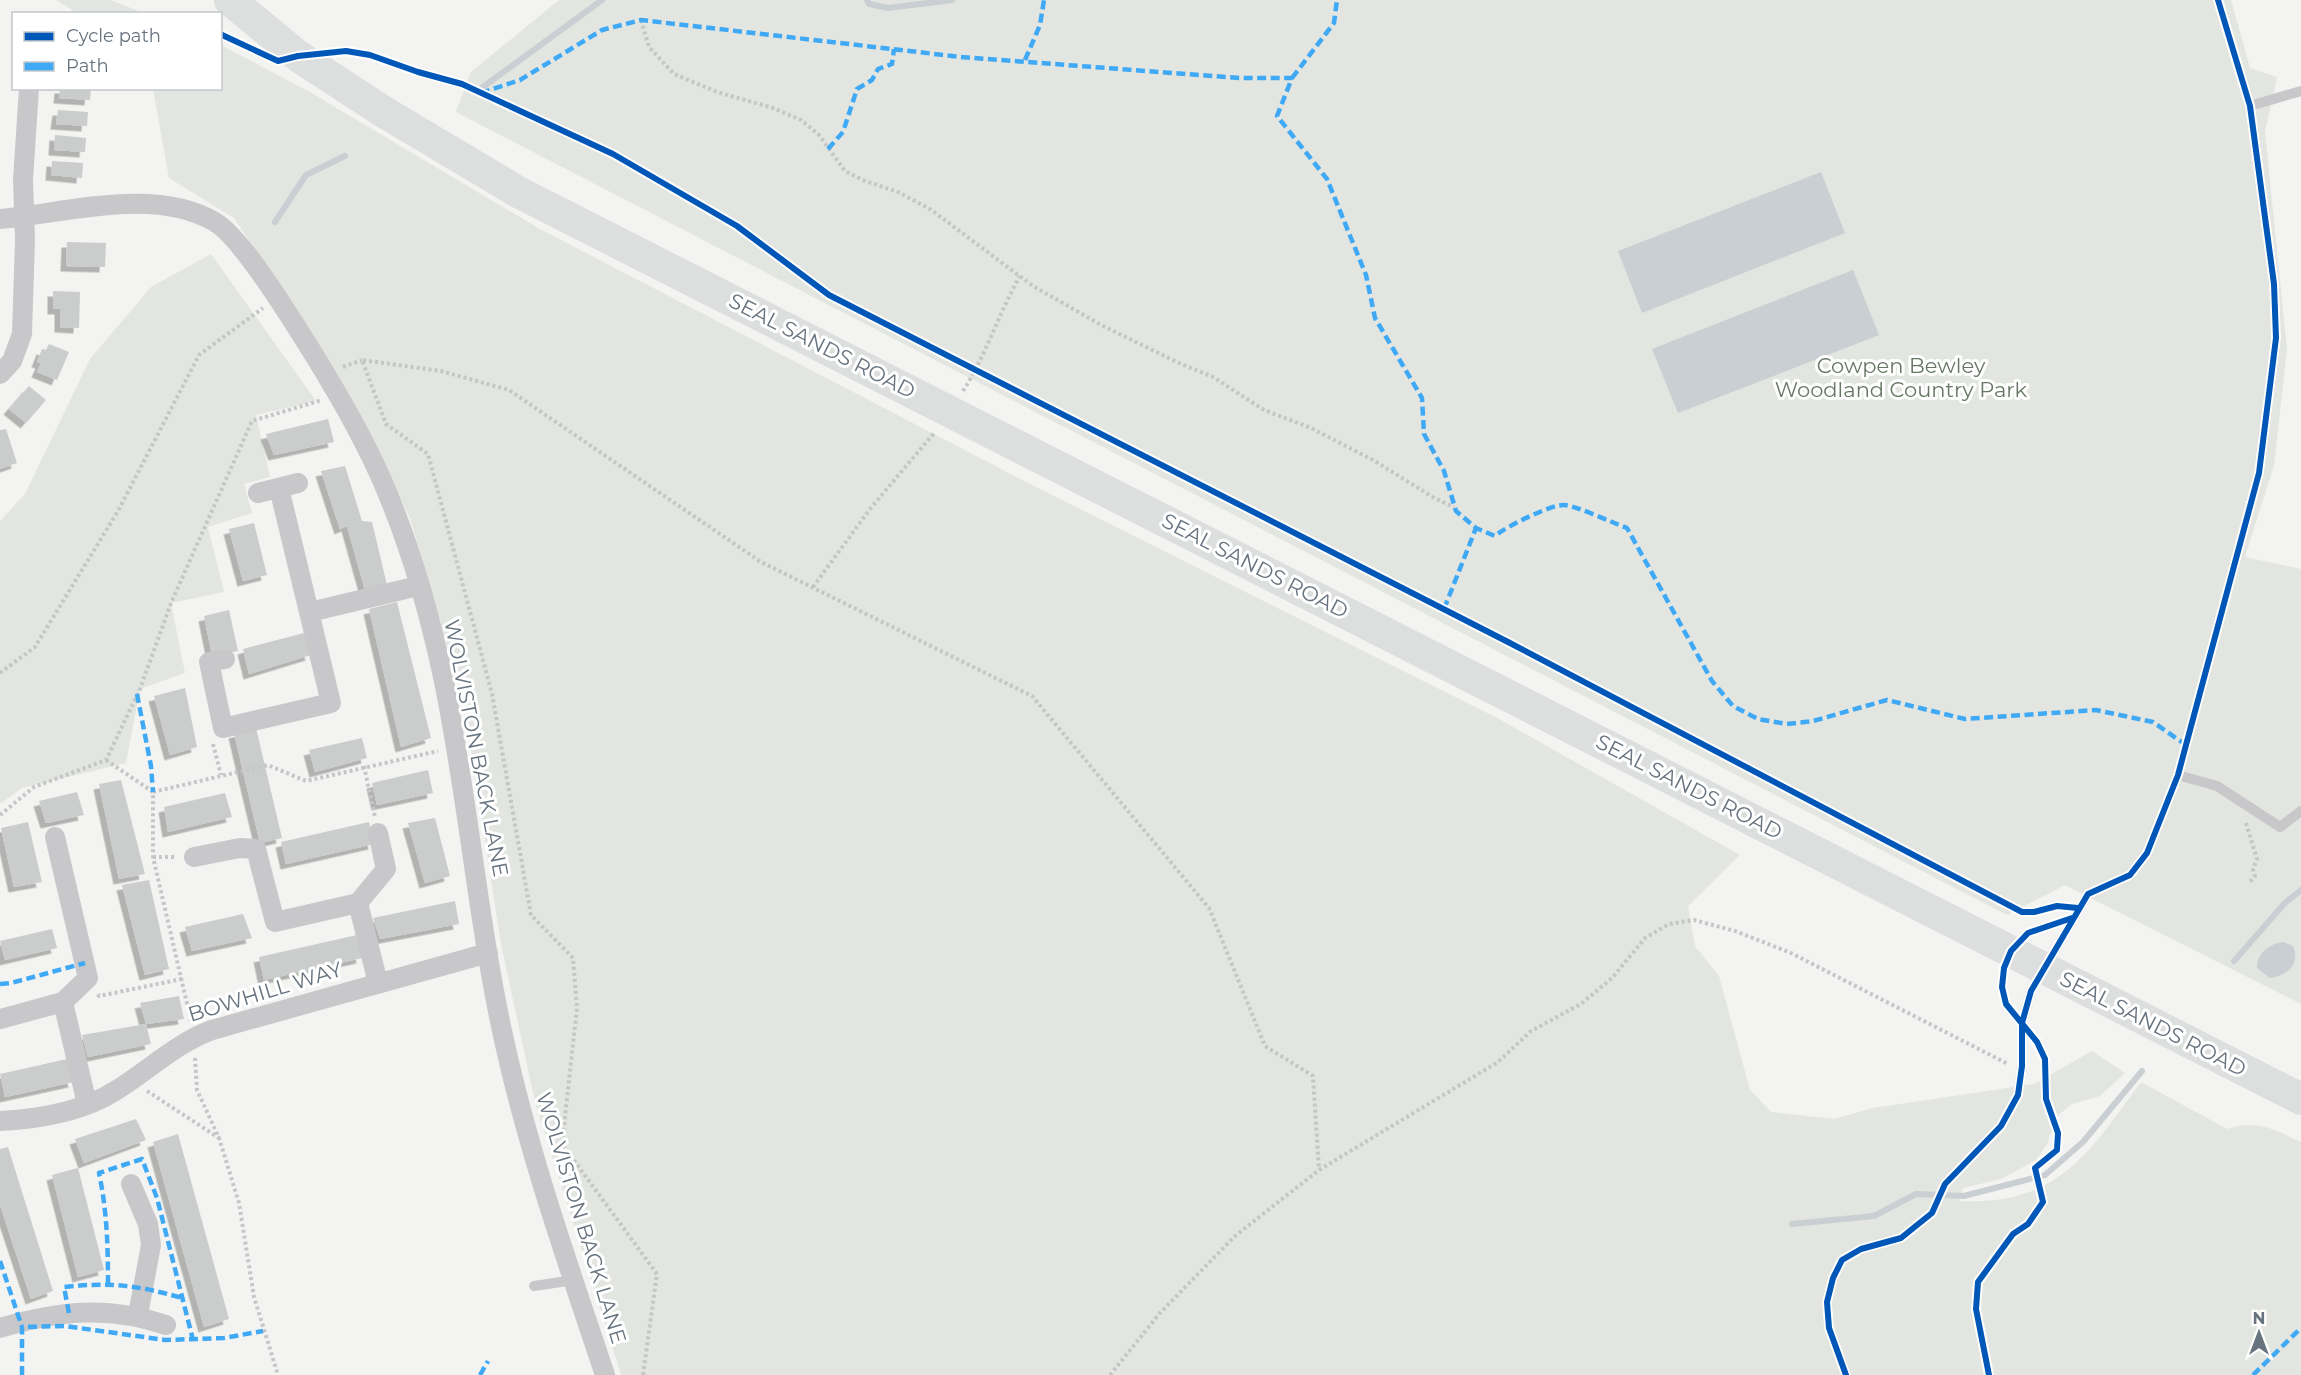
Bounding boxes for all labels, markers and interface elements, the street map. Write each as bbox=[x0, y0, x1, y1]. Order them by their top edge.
legend bbox=[12, 12, 222, 90]
text: Cycle path bbox=[66, 25, 161, 47]
text: Path bbox=[66, 55, 109, 77]
street label: SEAL SANDS ROAD bbox=[725, 288, 920, 403]
park label: Cowpen Bewley Woodland Country Park bbox=[1775, 353, 2028, 402]
street label: SEAL SANDS ROAD bbox=[1158, 508, 1353, 623]
street label: WOLVISTON BACK LANE bbox=[439, 617, 514, 879]
street label: SEAL SANDS ROAD bbox=[1592, 729, 1787, 844]
street label: BOWHILL WAY bbox=[185, 956, 345, 1027]
street label: SEAL SANDS ROAD bbox=[2056, 966, 2251, 1081]
street label: WOLVISTON BACK LANE bbox=[531, 1089, 632, 1347]
north arrow bbox=[2229, 1303, 2289, 1363]
text: N bbox=[2253, 1309, 2265, 1328]

